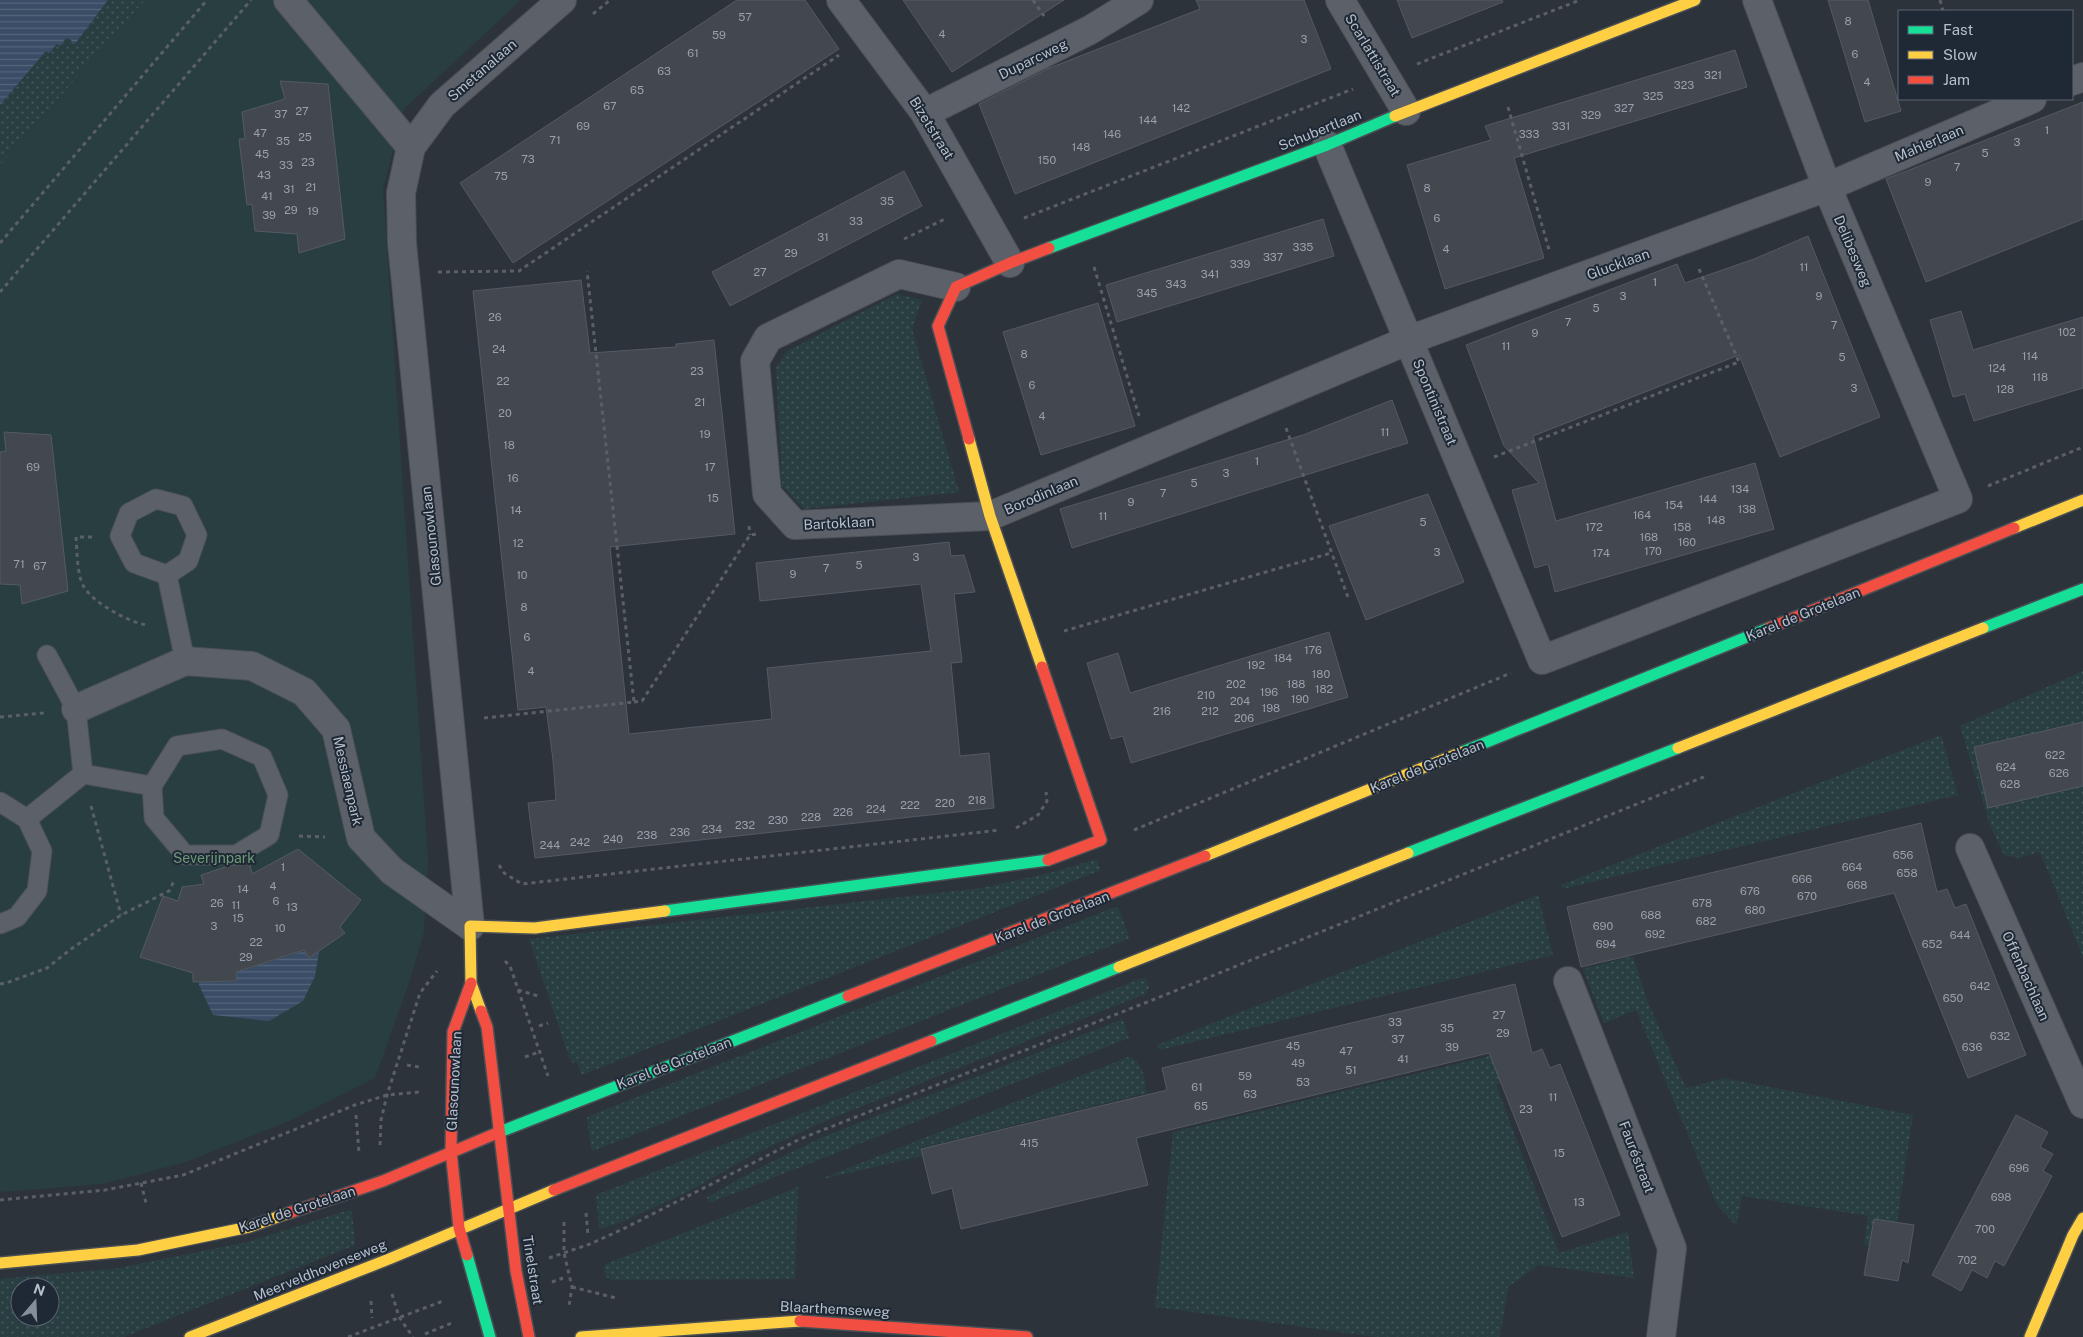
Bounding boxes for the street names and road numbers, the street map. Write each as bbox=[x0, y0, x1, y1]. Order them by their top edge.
street label: Scarlattistraat bbox=[1342, 11, 1404, 99]
street label: Duparcweg bbox=[996, 35, 1070, 82]
street label: Smetanalaan bbox=[444, 36, 520, 104]
street label: Bizetstraat bbox=[906, 94, 958, 162]
street label: Schubertlaan bbox=[1276, 106, 1364, 154]
street label: Mahlerlaan bbox=[1892, 121, 1966, 165]
street label: Delibesweg bbox=[1831, 213, 1875, 289]
street label: Glucklaan bbox=[1584, 245, 1652, 283]
street label: Spontinistraat bbox=[1410, 356, 1460, 448]
street label: Borodinlaan bbox=[1002, 472, 1080, 518]
street label: Glasounowlaan bbox=[418, 486, 444, 586]
street label: Bartoklaan bbox=[803, 513, 875, 533]
street label: Karel de Grotelaan bbox=[1744, 584, 1862, 644]
street label: Messiaenpark bbox=[330, 735, 366, 827]
street label: Karel de Grotelaan bbox=[1368, 736, 1486, 796]
street label: Karel de Grotelaan bbox=[992, 888, 1112, 946]
street label: Offenbachlaan bbox=[1999, 929, 2053, 1023]
street label: Glasounowlaan bbox=[443, 1031, 465, 1131]
street label: Karel de Grotelaan bbox=[614, 1034, 734, 1092]
street label: Fauréstraat bbox=[1616, 1119, 1658, 1195]
street label: Karel de Grotelaan bbox=[237, 1183, 357, 1235]
street label: Tinelstraat bbox=[520, 1234, 546, 1306]
street label: Meerveldhovenseweg bbox=[251, 1236, 389, 1304]
street label: Blaarthemseweg bbox=[780, 1298, 891, 1320]

